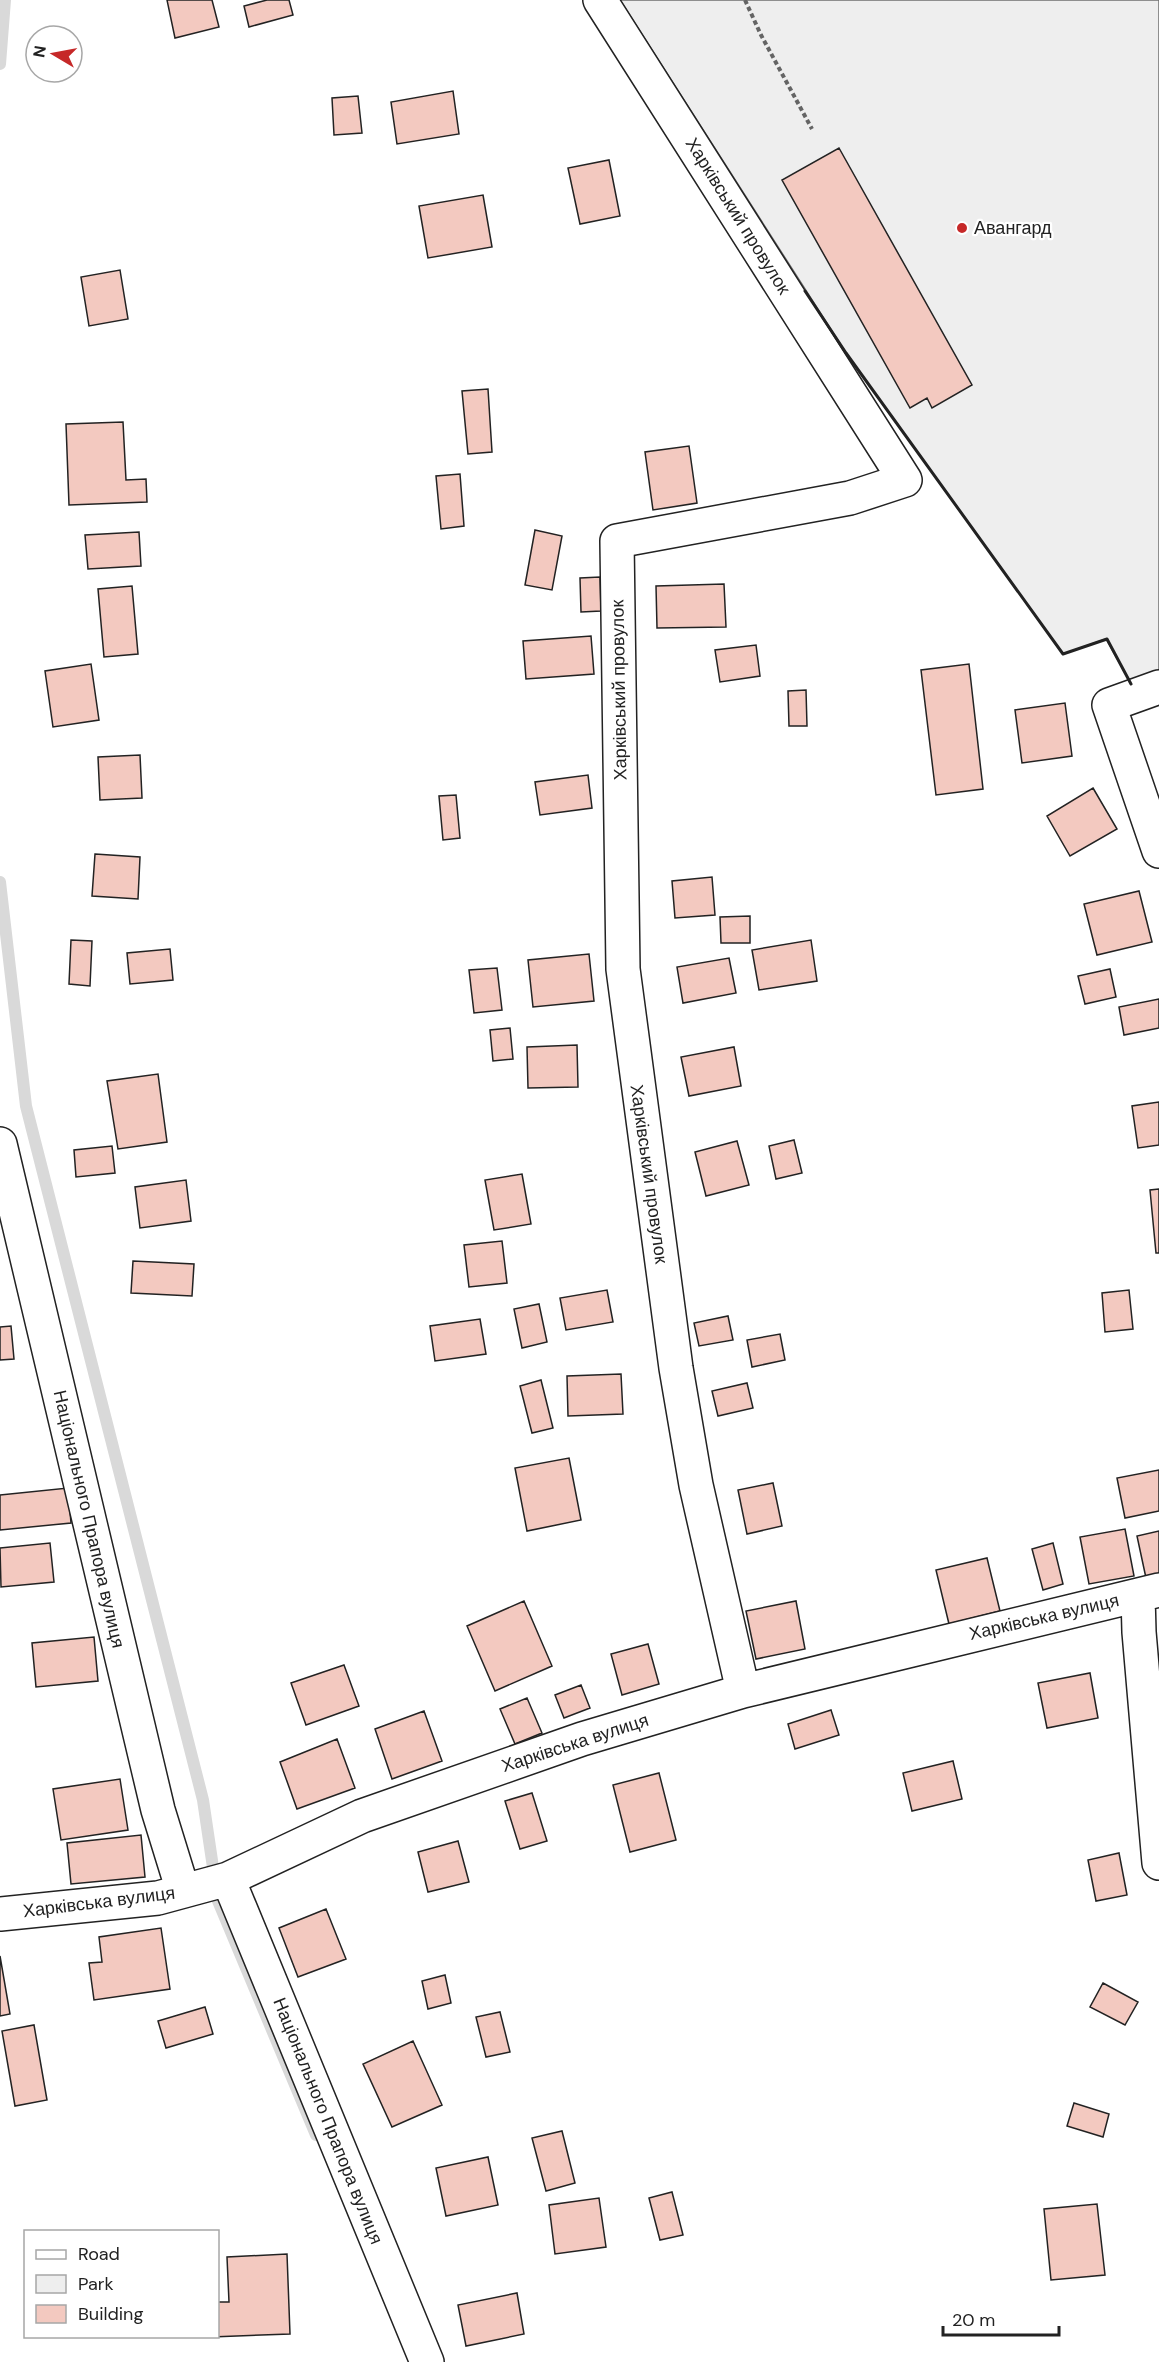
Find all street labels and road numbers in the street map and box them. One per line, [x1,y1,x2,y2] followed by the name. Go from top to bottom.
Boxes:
[680,133,796,299] street label: Харківський провулок
[605,599,633,780] street label: Харківський провулок
[625,1083,673,1265] street label: Харківський провулок
[48,1388,130,1650] street label: Національного Прапора вулиця
[967,1588,1121,1646] street label: Харківська вулиця
[498,1708,652,1778] street label: Харківська вулиця
[22,1881,176,1923] street label: Харківська вулиця
[267,1994,389,2248] street label: Національного Прапора вулиця

